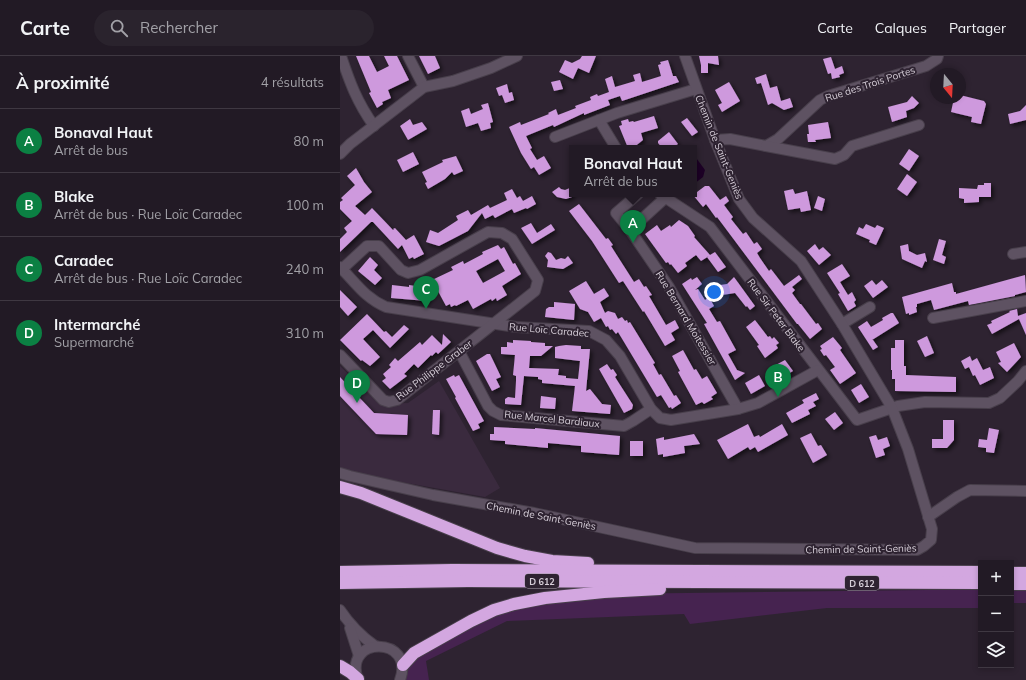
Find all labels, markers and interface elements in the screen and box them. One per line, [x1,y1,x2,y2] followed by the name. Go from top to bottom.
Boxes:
[94,10,374,46] search box
[20,16,70,40] text: Carte
[108,17,130,39] icon: search
[140,18,218,37] text: Rechercher
[817,19,853,37] text: Carte
[875,19,927,37] text: Calques
[949,19,1006,37] text: Partager
[823,63,917,105] street label: Rue des Trois Portes
[930,68,966,104] north arrow
[16,72,110,93] text: À proximité
[261,74,324,90] text: 4 résultats
[692,93,746,201] street label: Chemin de Saint-Geniès
[54,123,152,142] text: Bonaval Haut
[24,133,34,149] text: A
[294,133,324,149] text: 80 m
[54,142,128,158] text: Arrêt de bus
[569,145,697,197] popup
[584,154,682,173] text: Bonaval Haut
[584,173,658,189] text: Arrêt de bus
[54,187,94,206] text: Blake
[25,197,33,213] text: B
[286,197,324,213] text: 100 m
[54,206,242,222] text: Arrêt de bus · Rue Loïc Caradec
[620,210,646,243] pin: A
[54,251,114,270] text: Caradec
[25,261,33,277] text: C
[286,261,324,277] text: 240 m
[653,269,719,368] street label: Rue Bernard Moitessier
[54,270,242,286] text: Arrêt de bus · Rue Loïc Caradec
[413,276,439,309] pin: C
[744,276,808,354] street label: Rue Sir Peter Blake
[704,282,724,302] your location
[54,315,140,334] text: Intermarché
[508,320,590,340] street label: Rue Loïc Caradec
[24,325,34,341] text: D
[286,325,324,341] text: 310 m
[54,334,134,350] text: Supermarché
[393,337,475,403] street label: Rue Philippe Graber
[765,364,791,397] pin: B
[344,370,370,403] pin: D
[504,408,601,431] street label: Rue Marcel Bardiaux
[485,499,597,533] street label: Chemin de Saint-Geniès
[805,542,917,556] street label: Chemin de Saint-Geniès
[978,560,1014,668] map controls
[978,560,1014,596] button: +
[525,574,559,588] road number: D 612
[845,576,879,590] road number: D 612
[978,596,1014,632] button: −
[978,632,1014,668] button: layers

